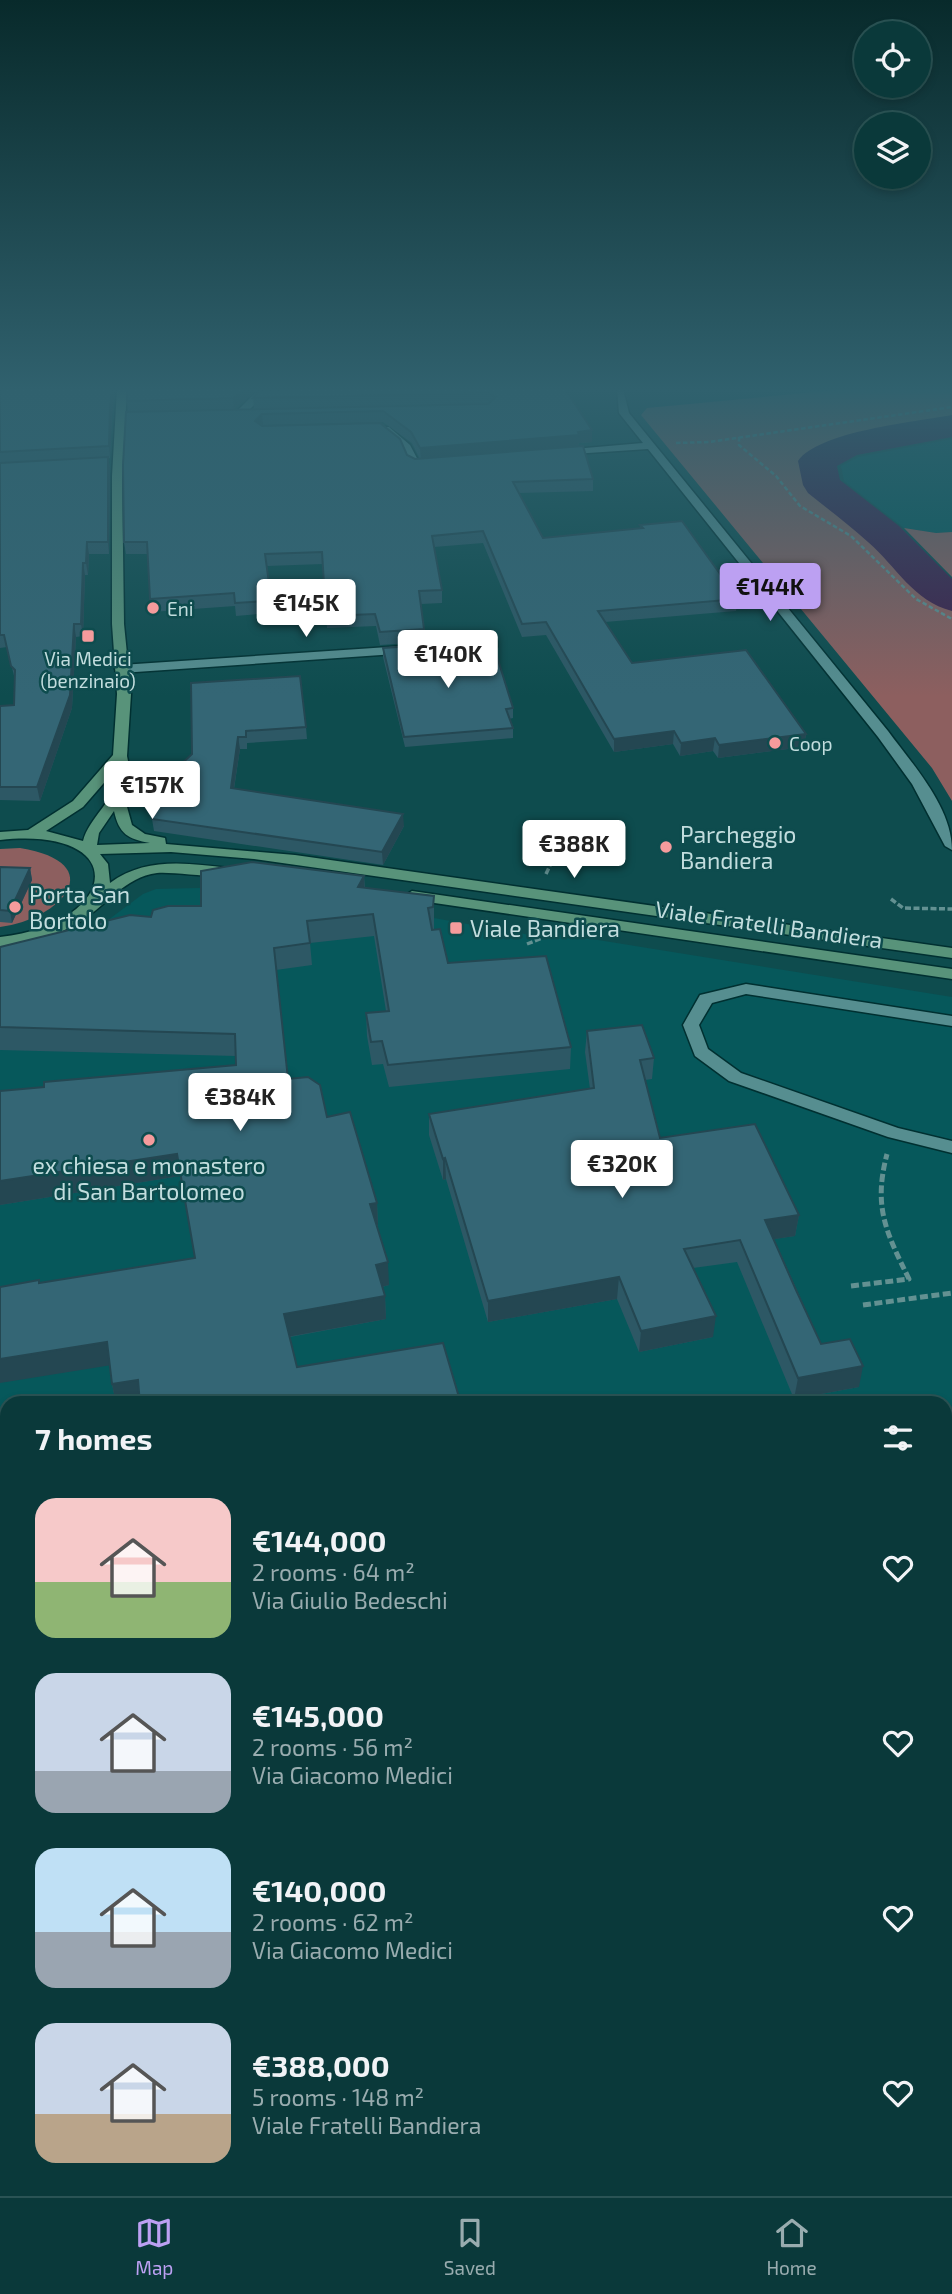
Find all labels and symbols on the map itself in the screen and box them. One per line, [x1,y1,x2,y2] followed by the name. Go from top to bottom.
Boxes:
[721,564,819,623] pin: €144K
[257,580,355,639] pin: €145K
[167,597,193,620] place label: Eni
[145,600,161,616] marker: Eni
[80,628,96,644] marker: Via Medici (benzinaio)
[399,630,497,690] pin: €140K
[40,647,136,692] place label: Via Medici (benzinaio)
[789,732,832,755] place label: Coop
[767,735,783,751] marker: Coop
[103,762,201,821] pin: €157K
[525,820,623,880] pin: €388K
[680,820,796,874] place label: Parcheggio Bandiera
[658,839,674,855] marker: Parcheggio Bandiera
[29,880,130,934] place label: Porta San Bortolo
[653,894,885,954] street label: Viale Fratelli Bandiera
[7,899,23,915] marker: Porta San Bortolo
[470,914,620,942] place label: Viale Bandiera
[448,920,464,936] marker: Viale Bandiera
[191,1074,289,1133] pin: €384K
[141,1132,157,1148] marker: ex chiesa e monastero di San Bartolomeo
[573,1140,671,1200] pin: €320K
[32,1151,266,1205] place label: ex chiesa e monastero di San Bartolomeo

